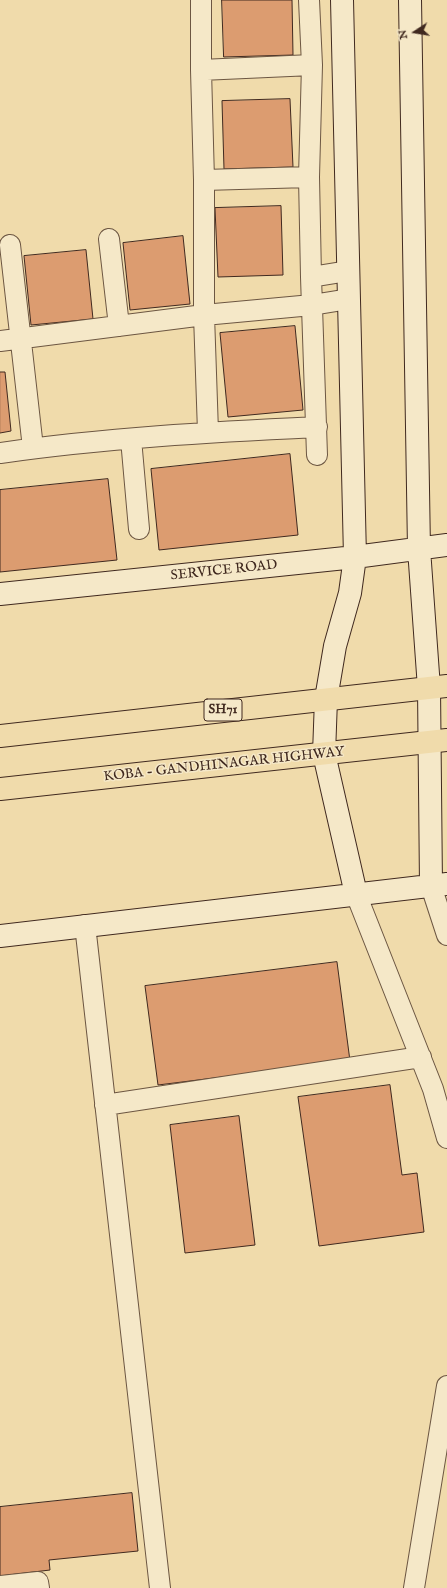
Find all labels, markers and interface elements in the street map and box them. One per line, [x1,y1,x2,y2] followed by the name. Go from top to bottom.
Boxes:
[395,12,435,52] north arrow
[395,28,411,41] text: N
[170,557,278,585] street label: SERVICE ROAD
[204,699,242,721] road number: SH71
[103,744,345,786] street label: KOBA - GANDHINAGAR HIGHWAY

